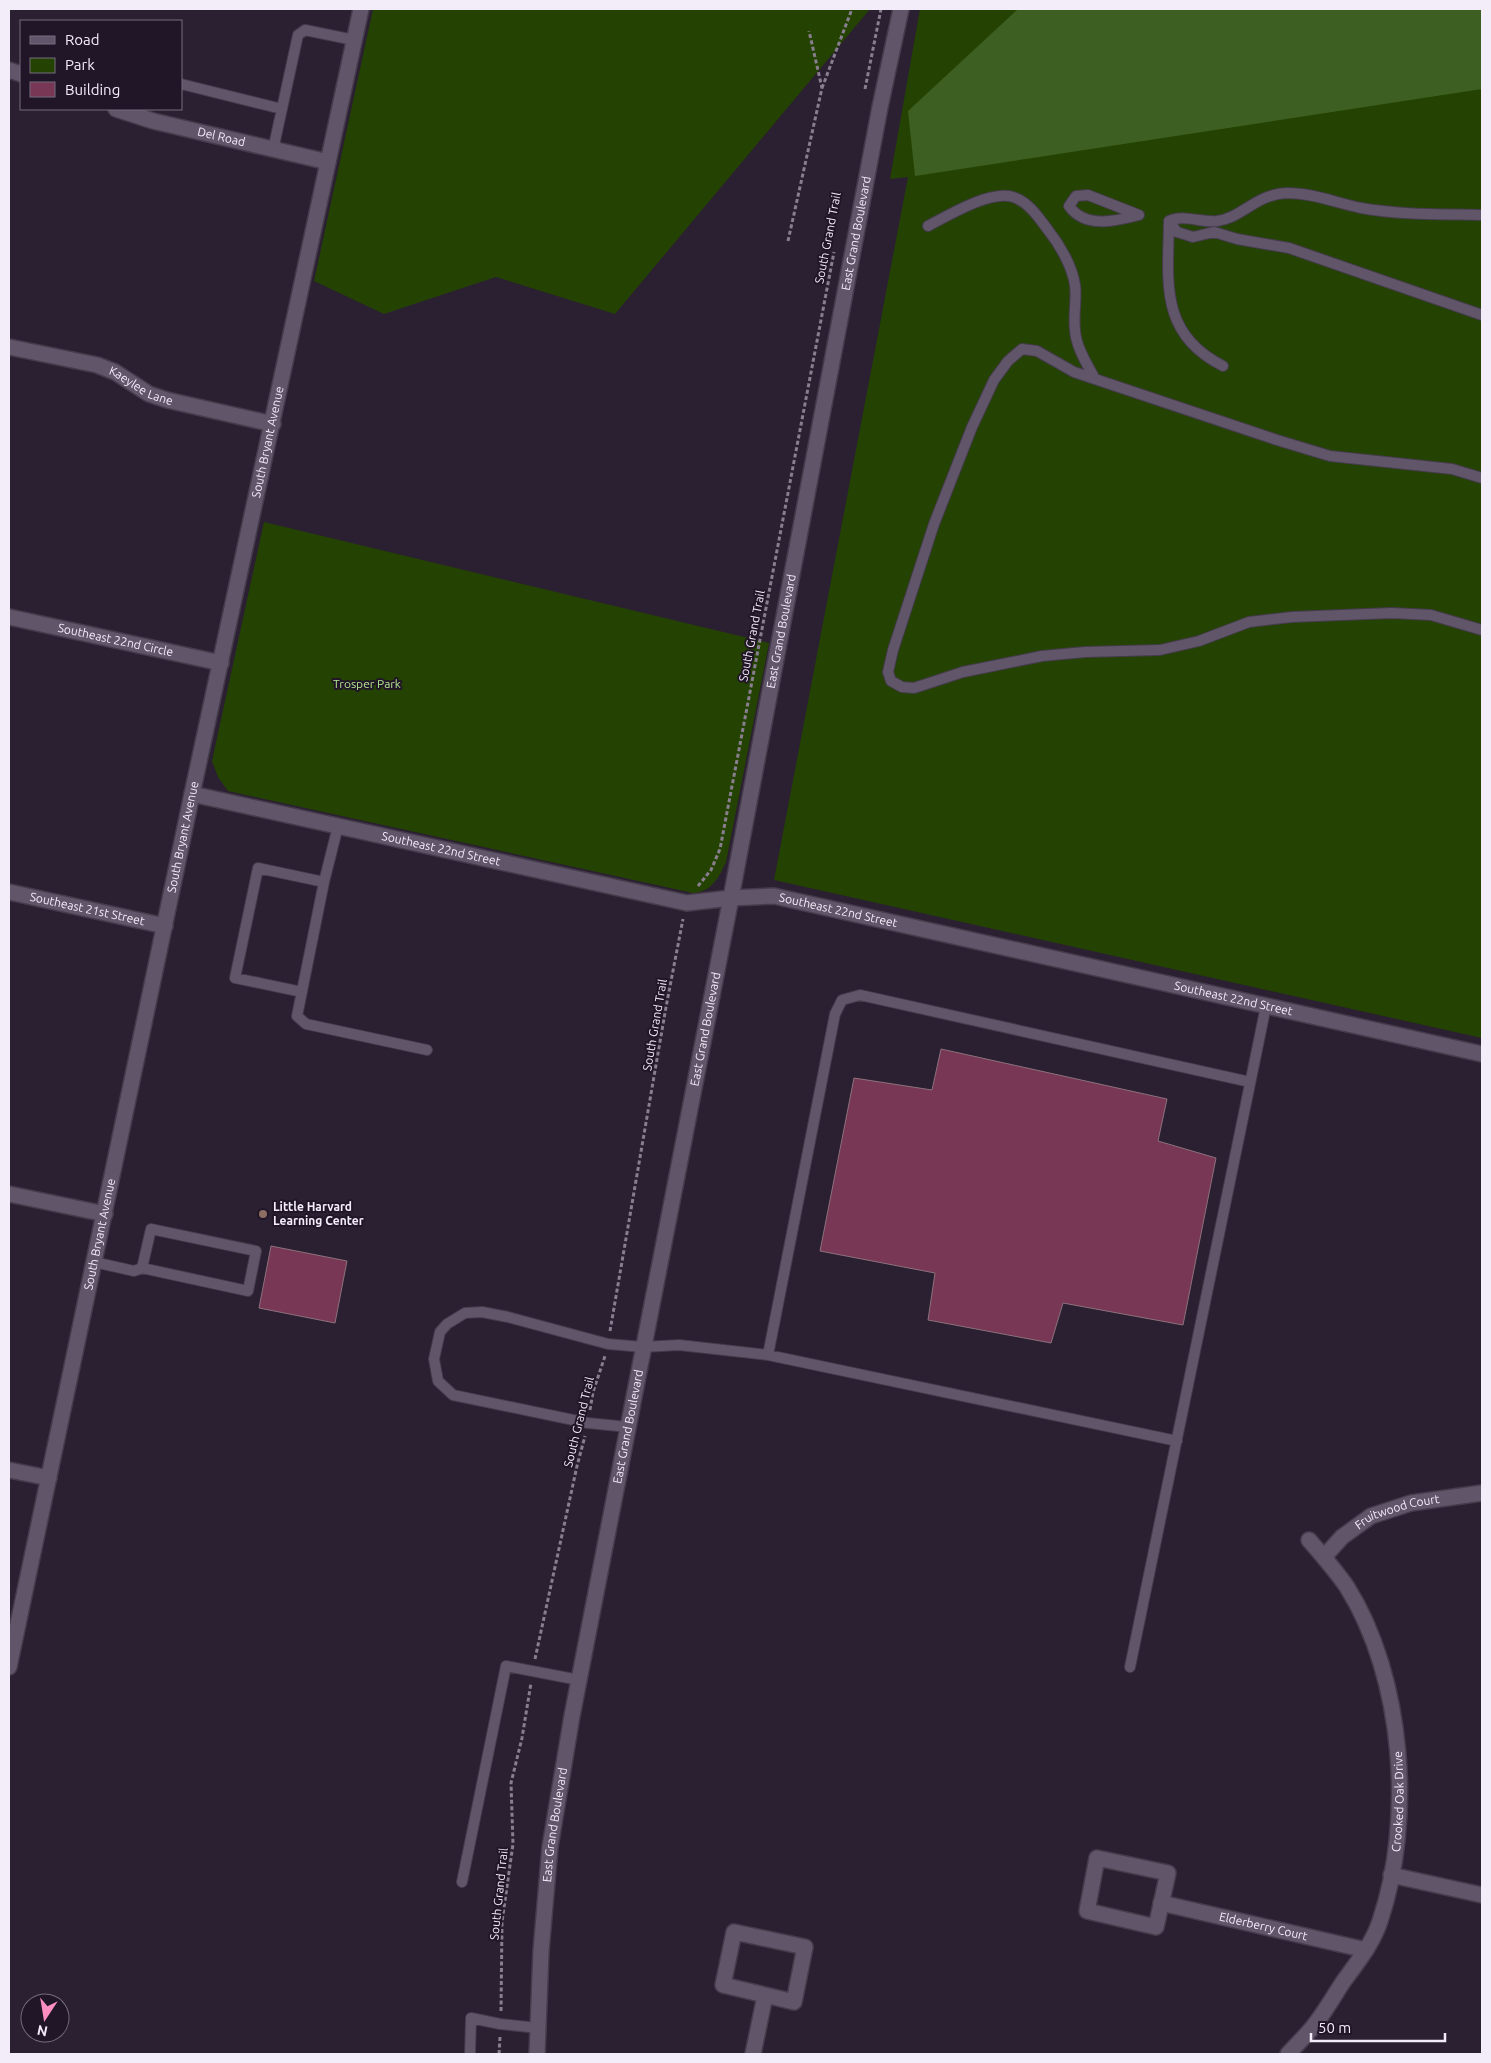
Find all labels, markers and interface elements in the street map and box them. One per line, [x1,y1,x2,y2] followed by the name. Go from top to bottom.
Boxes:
[20,20,182,110] legend
[65,31,100,48] text: Road
[65,56,95,73] text: Park
[65,81,120,98] text: Building
[196,125,247,148] street label: Del Road
[839,175,873,291] street label: East Grand Boulevard
[812,191,843,285] street label: South Grand Trail
[108,363,174,407] street label: Kaeylee Lane
[249,385,286,499] street label: South Bryant Avenue
[764,573,798,689] street label: East Grand Boulevard
[736,589,767,683] street label: South Grand Trail
[57,621,174,658] street label: Southeast 22nd Circle
[333,677,401,690] park label: Trosper Park
[164,780,201,894] street label: South Bryant Avenue
[381,829,502,868] street label: Southeast 22nd Street
[29,890,146,927] street label: Southeast 21st Street
[778,890,899,929] street label: Southeast 22nd Street
[688,971,722,1087] street label: East Grand Boulevard
[640,978,669,1072] street label: South Grand Trail
[1173,979,1294,1018] street label: Southeast 22nd Street
[81,1177,117,1291] street label: South Bryant Avenue
[273,1200,364,1227] place label: Little Harvard Learning Center
[257,1208,269,1220] marker: Little Harvard Learning Center
[610,1369,645,1485] street label: East Grand Boulevard
[561,1375,596,1468] street label: South Grand Trail
[1352,1492,1441,1532] street label: Fruitwood Court
[1389,1751,1406,1853] street label: Crooked Oak Drive
[540,1767,569,1883] street label: East Grand Boulevard
[487,1847,510,1941] street label: South Grand Trail
[1218,1910,1309,1942] street label: Elderberry Court
[20,1993,70,2043] north arrow
[1311,2010,1445,2042] scale bar
[1318,2019,1351,2036] text: 50 m
[36,2022,49,2040] text: N

